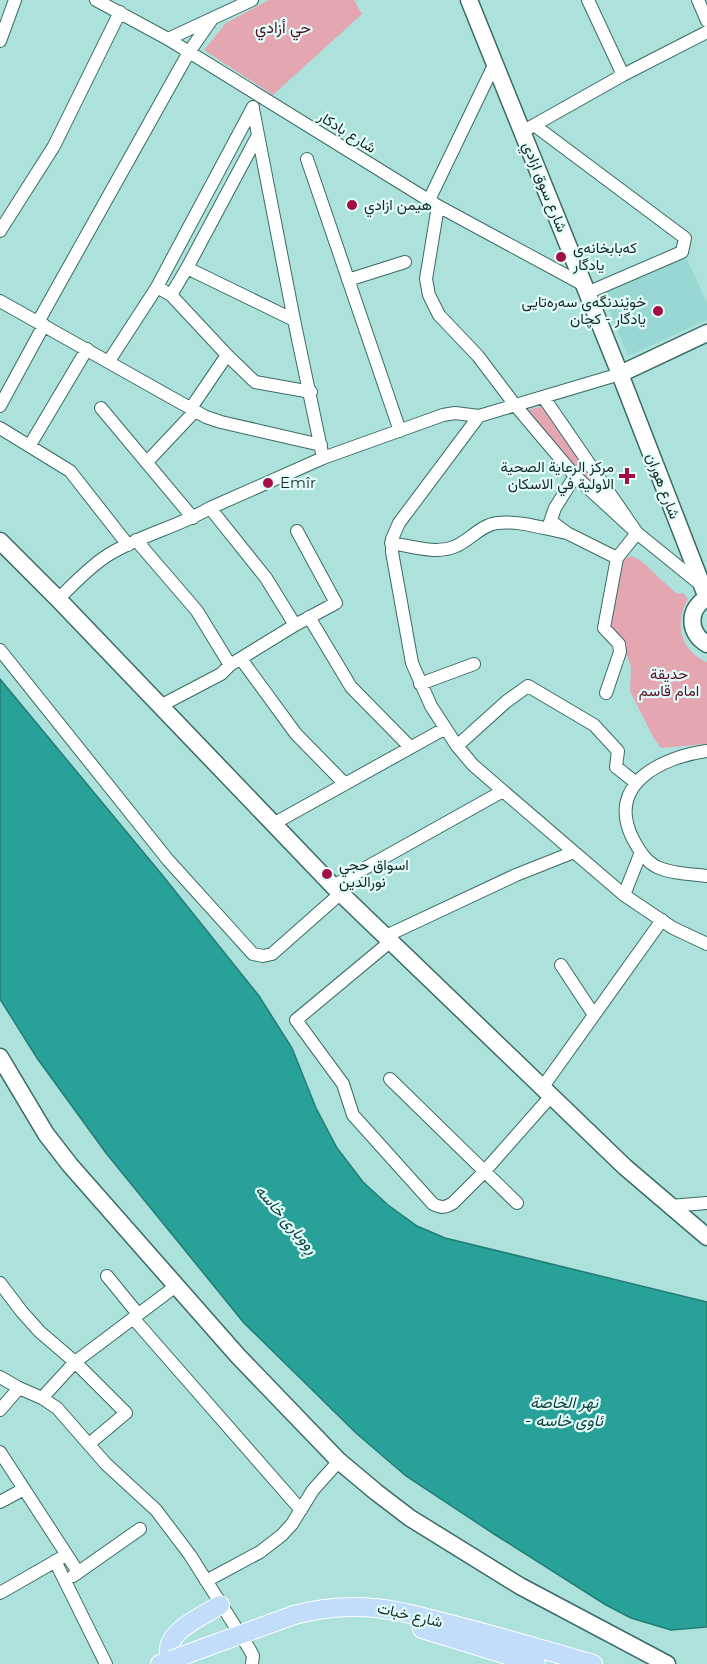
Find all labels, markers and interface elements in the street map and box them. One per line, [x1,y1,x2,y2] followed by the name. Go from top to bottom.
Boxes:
[255,18,311,41] district label: حي أزادي
[313,106,380,159] street label: شارع بادكار
[515,139,572,236] street label: شارع سوق ازادي
[364,195,432,218] place label: هيمن ازادي
[345,198,359,212] marker: هيمن ازادي
[572,238,637,274] place label: کەبابخانەی یادگار
[554,250,568,264] marker: کەبابخانەی یادگار
[521,292,646,329] place label: خوێندنگەی سەرەتایی یادگار - کچان
[651,304,665,318] marker: خوێندنگەی سەرەتایی یادگار - کچان
[640,450,685,522] street label: شارع هوران
[501,457,614,497] place label: مركز الرعاية الصحية الاولية في الاسكان
[618,467,636,485] marker: مركز الرعاية الصحية الاولية في الاسكان
[280,473,316,492] place label: Emîr
[261,476,275,490] marker: Emîr
[639,664,699,701] park label: حديقة امام قاسم
[339,855,409,892] place label: اسواق حجي نورالدين
[320,867,334,881] marker: اسواق حجي نورالدين
[249,1181,322,1261] water label: ڕووباری خاسە
[525,1393,605,1431] water label: نهر الخاصة - ئاوی خاسە
[375,1598,445,1633] street label: شارع خبات

